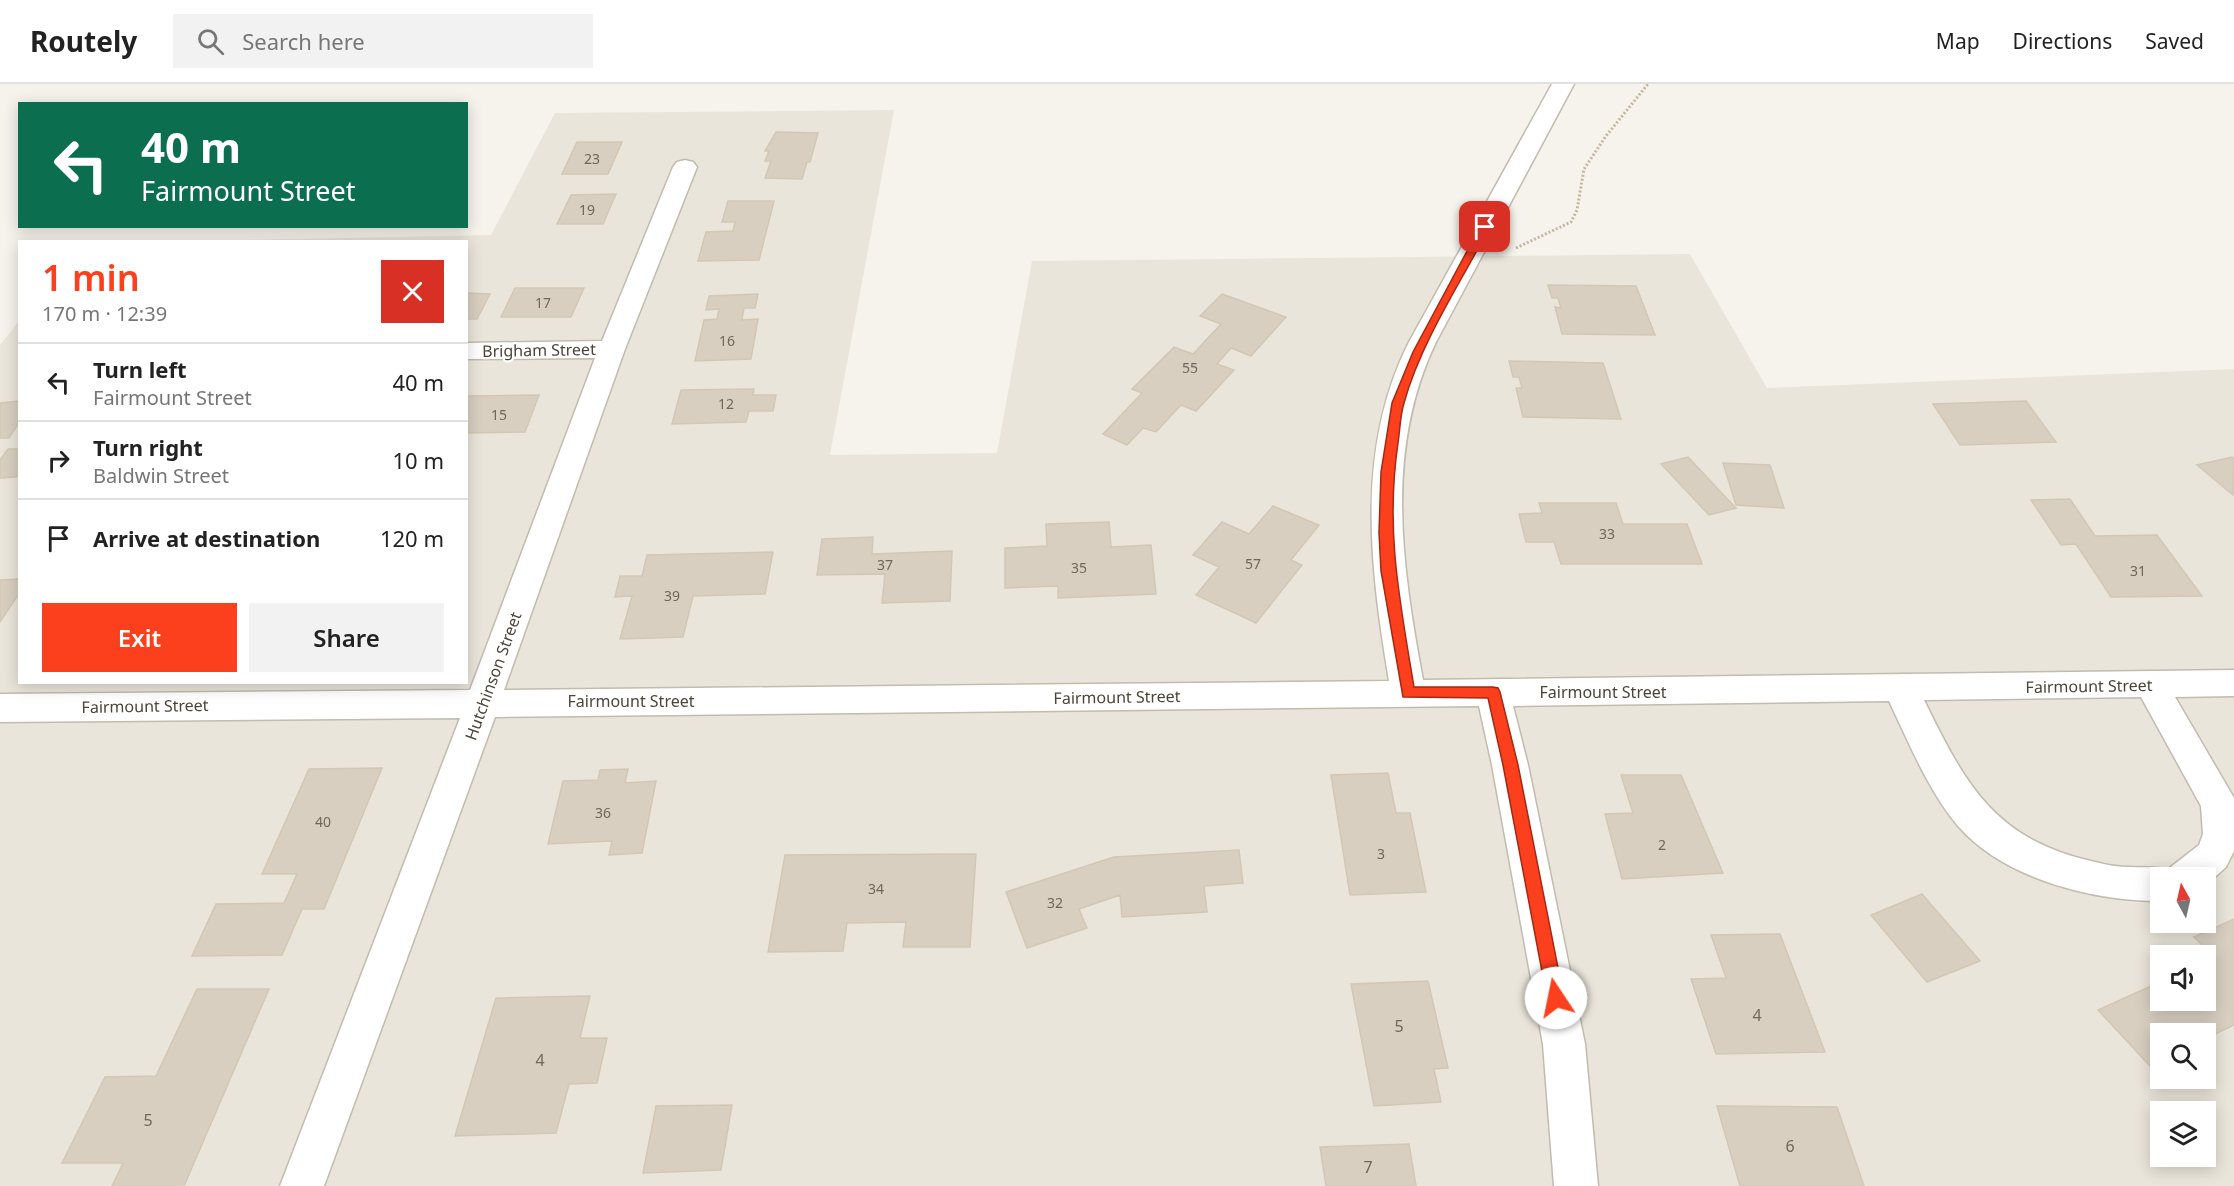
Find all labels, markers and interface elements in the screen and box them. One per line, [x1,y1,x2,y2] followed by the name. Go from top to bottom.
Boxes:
[173,14,593,68] search box
[30,22,137,60] text: Routely
[194,25,227,58] icon: search
[242,26,365,56] text: Search here
[1936,27,1980,55] text: Map
[2013,27,2112,55] text: Directions
[2145,27,2204,55] text: Saved
[141,118,241,175] text: 40 m
[42,126,120,204] icon: left
[584,149,600,168] house number: 23
[141,172,355,209] text: Fairmount Street
[579,200,595,219] house number: 19
[1459,201,1510,252] pin
[1468,210,1501,243] icon: arrive
[42,253,140,302] text: 1 min
[381,260,444,323] button: close
[535,293,551,312] house number: 17
[42,300,167,327] text: 170 m · 12:39
[719,331,735,350] house number: 16
[482,338,596,362] street label: Brigham Street
[93,354,187,384] text: Turn left
[1182,358,1198,377] house number: 55
[42,366,75,399] icon: left
[393,367,444,397] text: 40 m
[93,384,252,411] text: Fairmount Street
[718,394,734,413] house number: 12
[491,405,507,424] house number: 15
[93,432,203,462] text: Turn right
[42,444,75,477] icon: right
[393,445,444,475] text: 10 m
[93,462,229,489] text: Baldwin Street
[42,522,75,555] icon: arrive
[93,523,320,553] text: Arrive at destination
[380,523,444,553] text: 120 m
[1599,524,1615,543] house number: 33
[1245,554,1261,573] house number: 57
[877,555,893,574] house number: 37
[1071,558,1087,577] house number: 35
[2130,561,2146,580] house number: 31
[664,586,680,605] house number: 39
[42,603,237,672] button: Exit
[249,603,444,672] button: Share
[460,609,527,743] street label: Hutchinson Street
[2025,674,2153,698] street label: Fairmount Street
[1539,681,1667,703] street label: Fairmount Street
[1053,685,1181,709] street label: Fairmount Street
[567,690,695,712] street label: Fairmount Street
[81,694,209,718] street label: Fairmount Street
[595,803,611,822] house number: 36
[315,812,331,831] house number: 40
[1658,835,1666,854] house number: 2
[1377,844,1385,863] house number: 3
[2150,867,2216,933] north arrow
[2150,867,2216,1167] map controls
[868,879,884,898] house number: 34
[1047,893,1063,912] house number: 32
[2150,945,2216,1011] button: sound
[1524,966,1588,1030] position arrow
[1752,1004,1762,1026] house number: 4
[1394,1015,1404,1037] house number: 5
[2150,1023,2216,1089] button: search
[535,1049,545,1071] house number: 4
[2150,1101,2216,1167] button: layers
[143,1109,153,1131] house number: 5
[1785,1135,1795,1157] house number: 6
[1363,1156,1373,1178] house number: 7

